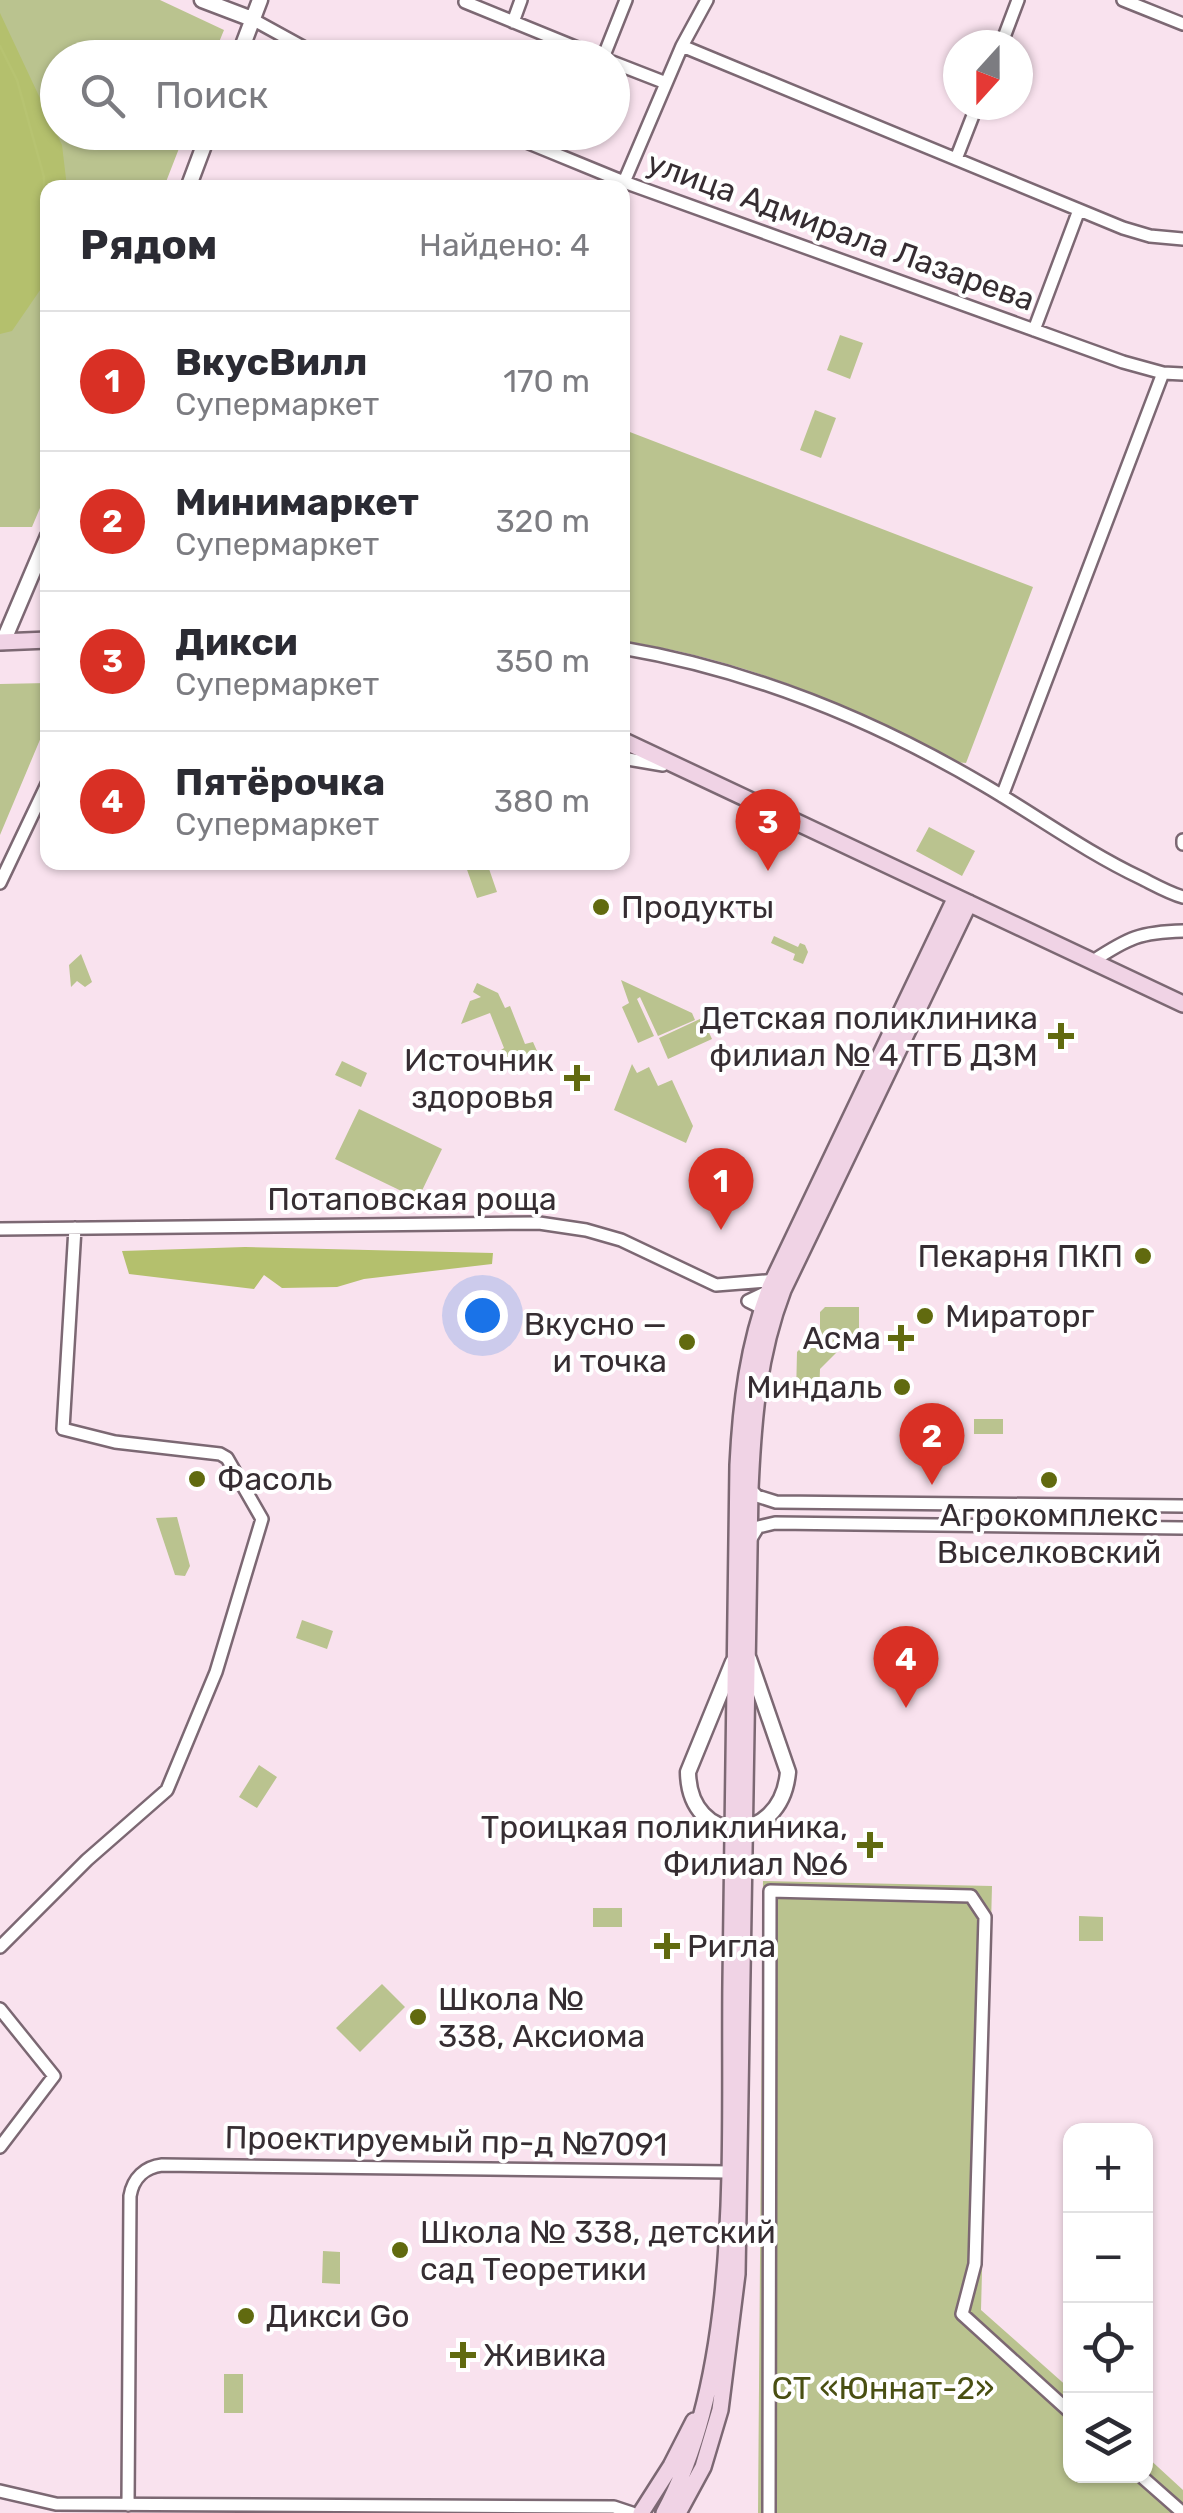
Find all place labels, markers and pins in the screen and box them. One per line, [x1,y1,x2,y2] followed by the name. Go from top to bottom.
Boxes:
[736,788,800,871] pin: 3
[621,888,774,926] place label: Продукты
[590,896,612,918] marker: Продукты
[699,999,1038,1074] place label: Детская поликлиника филиал № 4 ТГБ ДЗМ
[1048,1023,1074,1049] marker: Детская поликлиника филиал № 4 ТГБ ДЗМ
[404,1041,554,1116] place label: Источник здоровья
[564,1065,590,1091] marker: Источник здоровья
[688,1148,754,1230] pin: 1
[917,1237,1123,1275] place label: Пекарня ПКП
[1132,1245,1154,1267] marker: Пекарня ПКП
[945,1297,1094,1335] place label: Мираторг
[524,1305,667,1380] place label: Вкусно — и точка
[914,1305,936,1327] marker: Мираторг
[802,1319,881,1357] place label: Асма
[890,1327,912,1349] marker: Асма
[676,1331,698,1353] marker: Вкусно — и точка
[746,1368,882,1406] place label: Миндаль
[891,1376,913,1398] marker: Миндаль
[900,1402,964,1485] pin: 2
[217,1460,332,1498] place label: Фасоль
[186,1468,208,1490] marker: Фасоль
[1038,1469,1060,1491] marker: Агрокомплекс Выселковский
[937,1496,1161,1571] place label: Агрокомплекс Выселковский
[874,1626,938,1708] pin: 4
[481,1808,848,1883] place label: Троицкая поликлиника, Филиал №6
[857,1832,883,1858] marker: Троицкая поликлиника, Филиал №6
[687,1927,776,1965] place label: Ригла
[656,1935,678,1957] marker: Ригла
[438,1980,645,2055] place label: Школа № 338, Аксиома
[407,2006,429,2028] marker: Школа № 338, Аксиома
[420,2213,776,2288] place label: Школа № 338, детский сад Теоретики
[389,2239,411,2261] marker: Школа № 338, детский сад Теоретики
[266,2297,410,2335] place label: Дикси Go
[235,2305,257,2327] marker: Дикси Go
[483,2336,606,2374] place label: Живика
[452,2344,474,2366] marker: Живика

